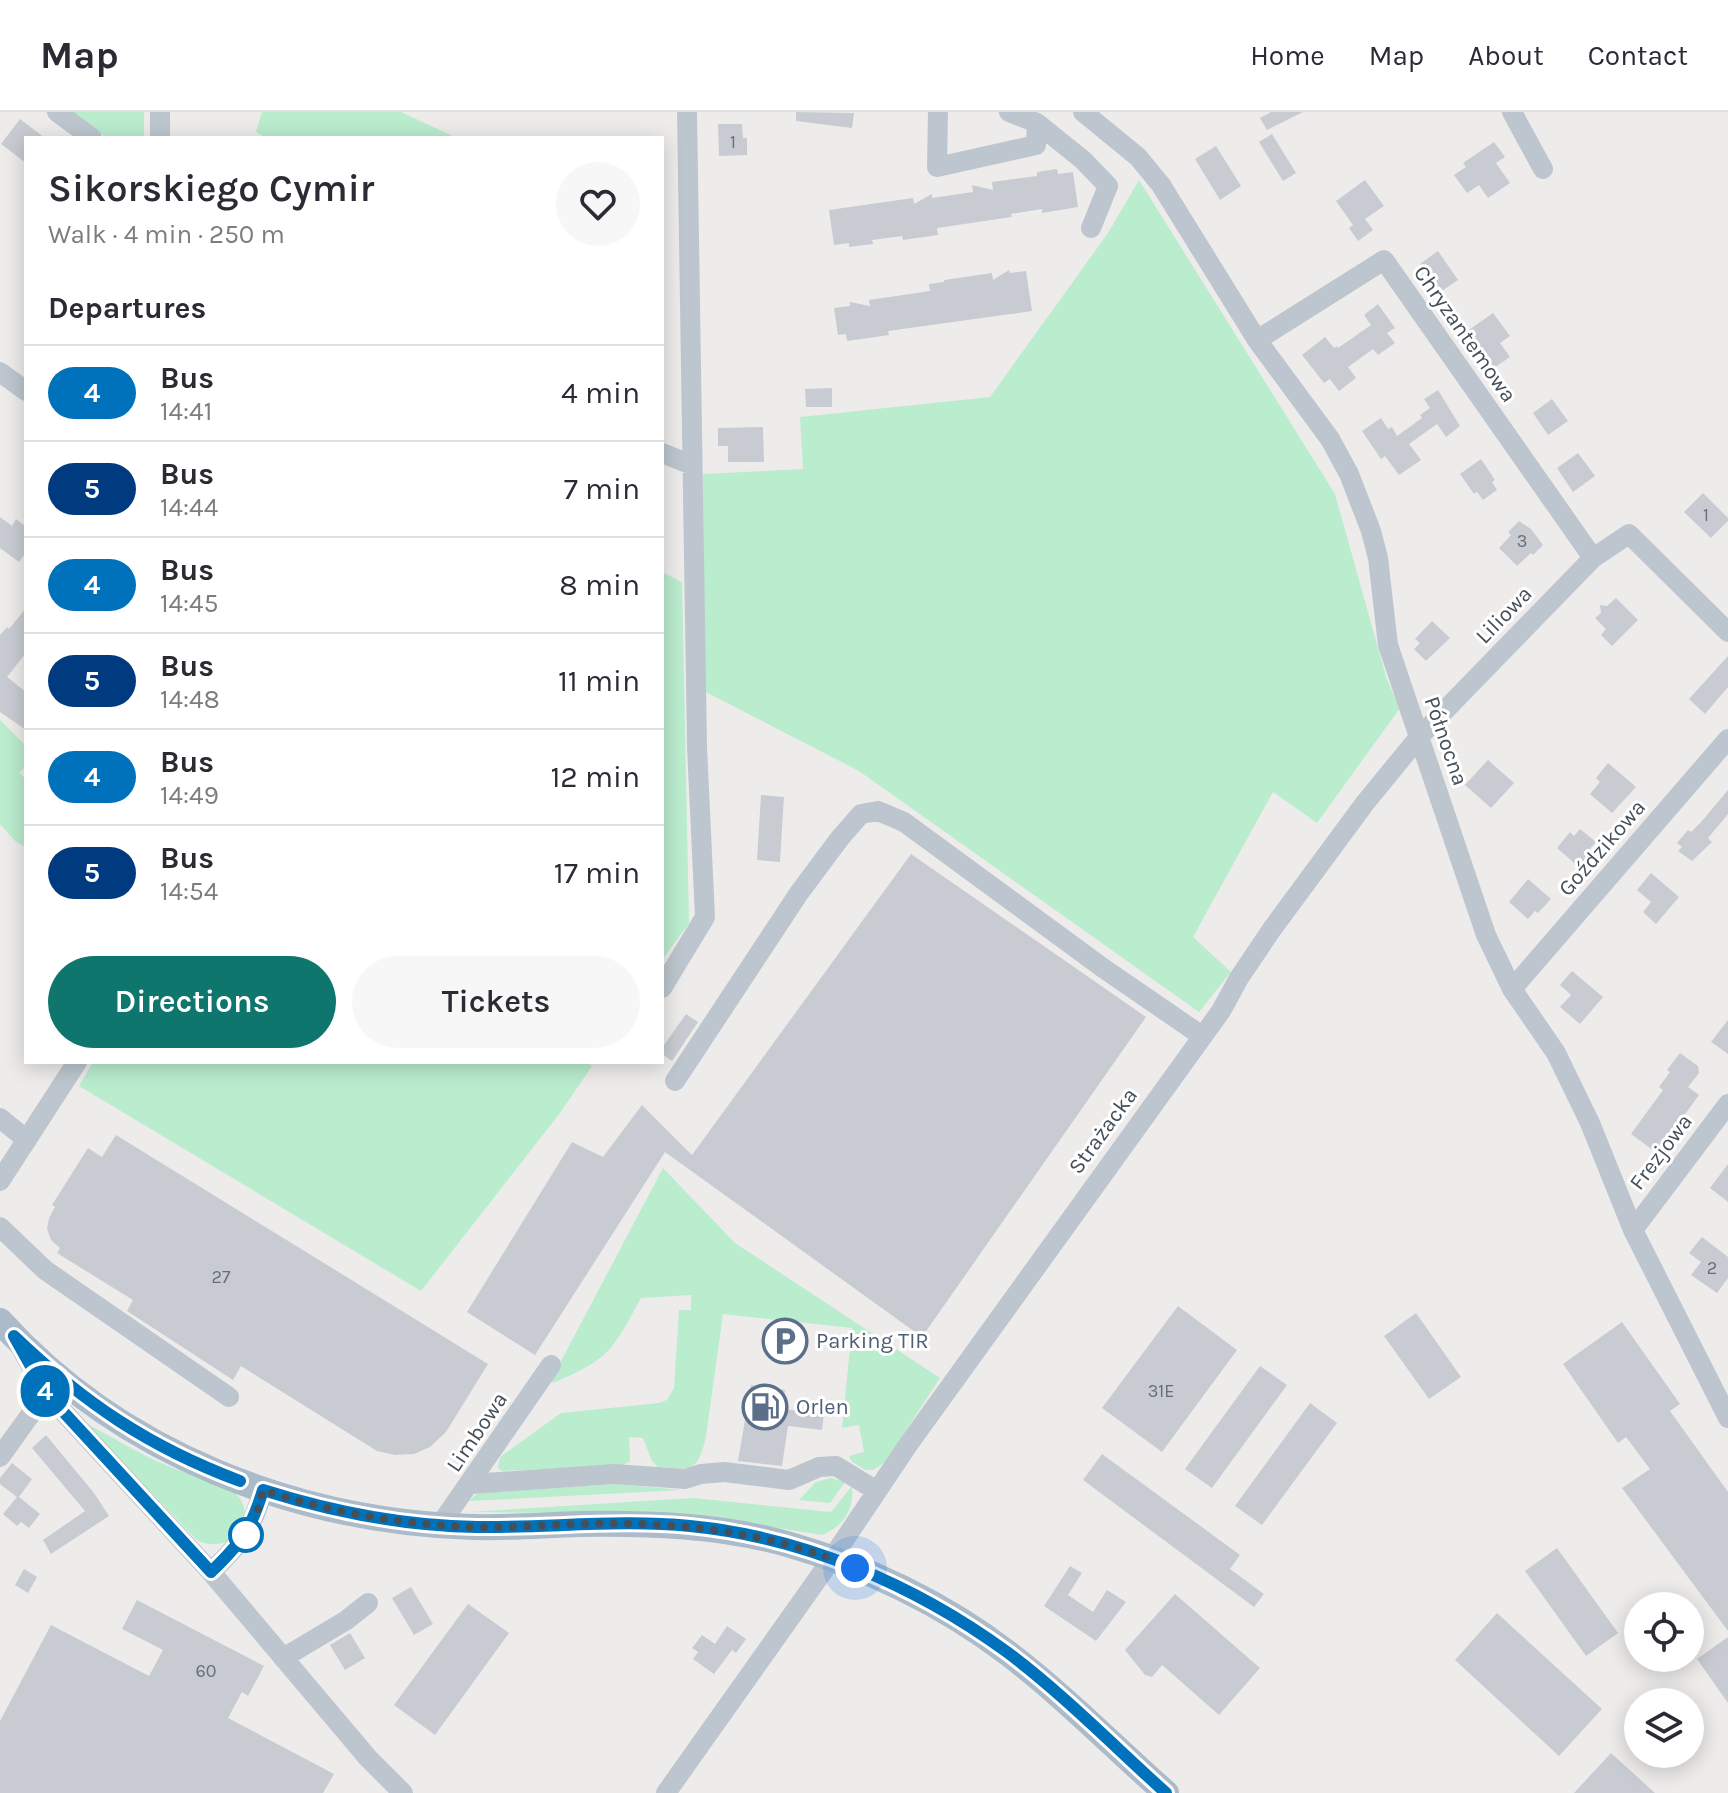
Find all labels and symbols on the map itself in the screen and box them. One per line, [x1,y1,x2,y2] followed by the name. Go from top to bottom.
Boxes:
[730,131,736,153] house number: 1
[1408,261,1522,407] street label: Chryzantemowa
[1703,504,1709,526] house number: 1
[1517,530,1527,552] house number: 3
[1470,581,1538,649] street label: Liliowa
[1419,693,1473,789] street label: Północna
[1553,795,1651,901] street label: Goździkowa
[1063,1083,1143,1179] street label: Strażacka
[1624,1109,1698,1195] street label: Frezjowa
[1707,1257,1717,1279] house number: 2
[212,1266,231,1288] house number: 27
[761,1317,809,1365] parking icon: Parking TIR
[816,1328,929,1354] place label: Parking TIR
[19,1365,71,1417] line badge: 4
[1148,1380,1174,1402] house number: 31E
[741,1383,789,1431] fuel station icon: Orlen
[441,1387,513,1477] street label: Limbowa
[796,1394,849,1420] place label: Orlen
[229,1518,263,1552] unlabelled marker
[835,1548,875,1588] your location
[196,1660,217,1682] house number: 60

